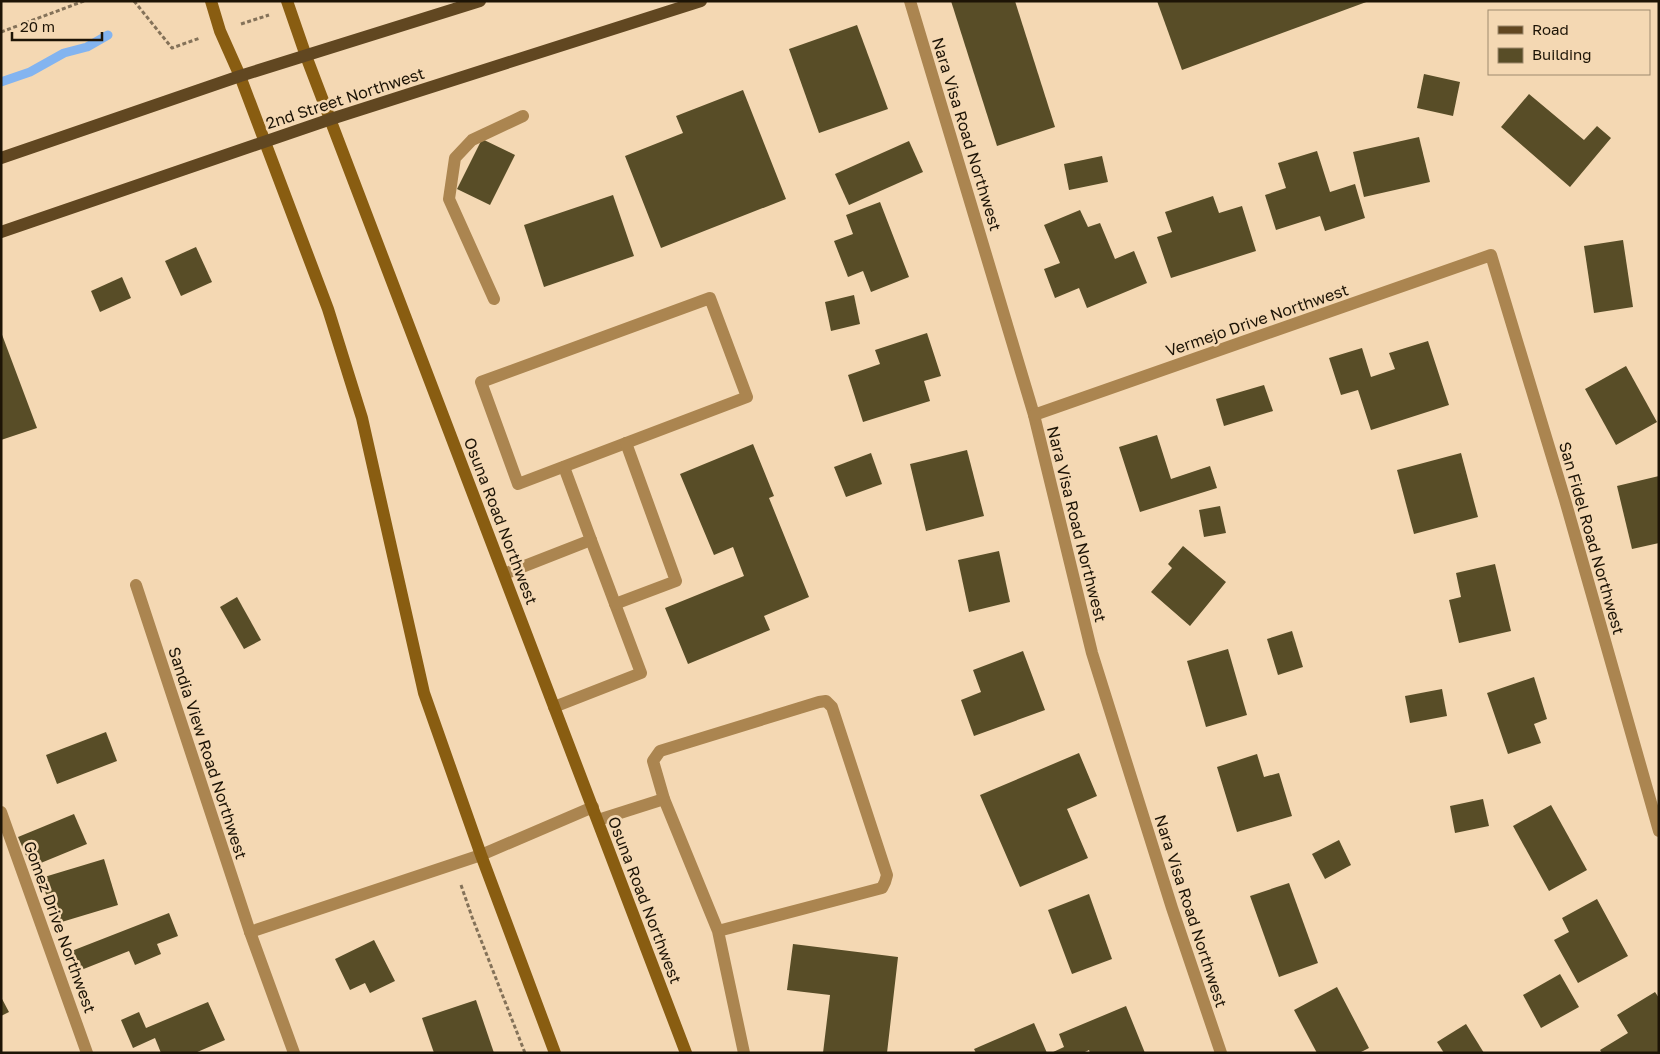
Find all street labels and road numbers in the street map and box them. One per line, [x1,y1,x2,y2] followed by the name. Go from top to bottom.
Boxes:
[928,35,1006,233] street label: Nara Visa Road Northwest
[263,63,427,133] street label: 2nd Street Northwest
[1163,279,1351,361] street label: Vermejo Drive Northwest
[1043,424,1111,624] street label: Nara Visa Road Northwest
[460,435,542,607] street label: Osuna Road Northwest
[1555,439,1629,637] street label: San Fidel Road Northwest
[164,644,252,862] street label: Sandia View Road Northwest
[1150,812,1232,1010] street label: Nara Visa Road Northwest
[604,814,686,986] street label: Osuna Road Northwest
[20,838,100,1016] street label: Gomez Drive Northwest

